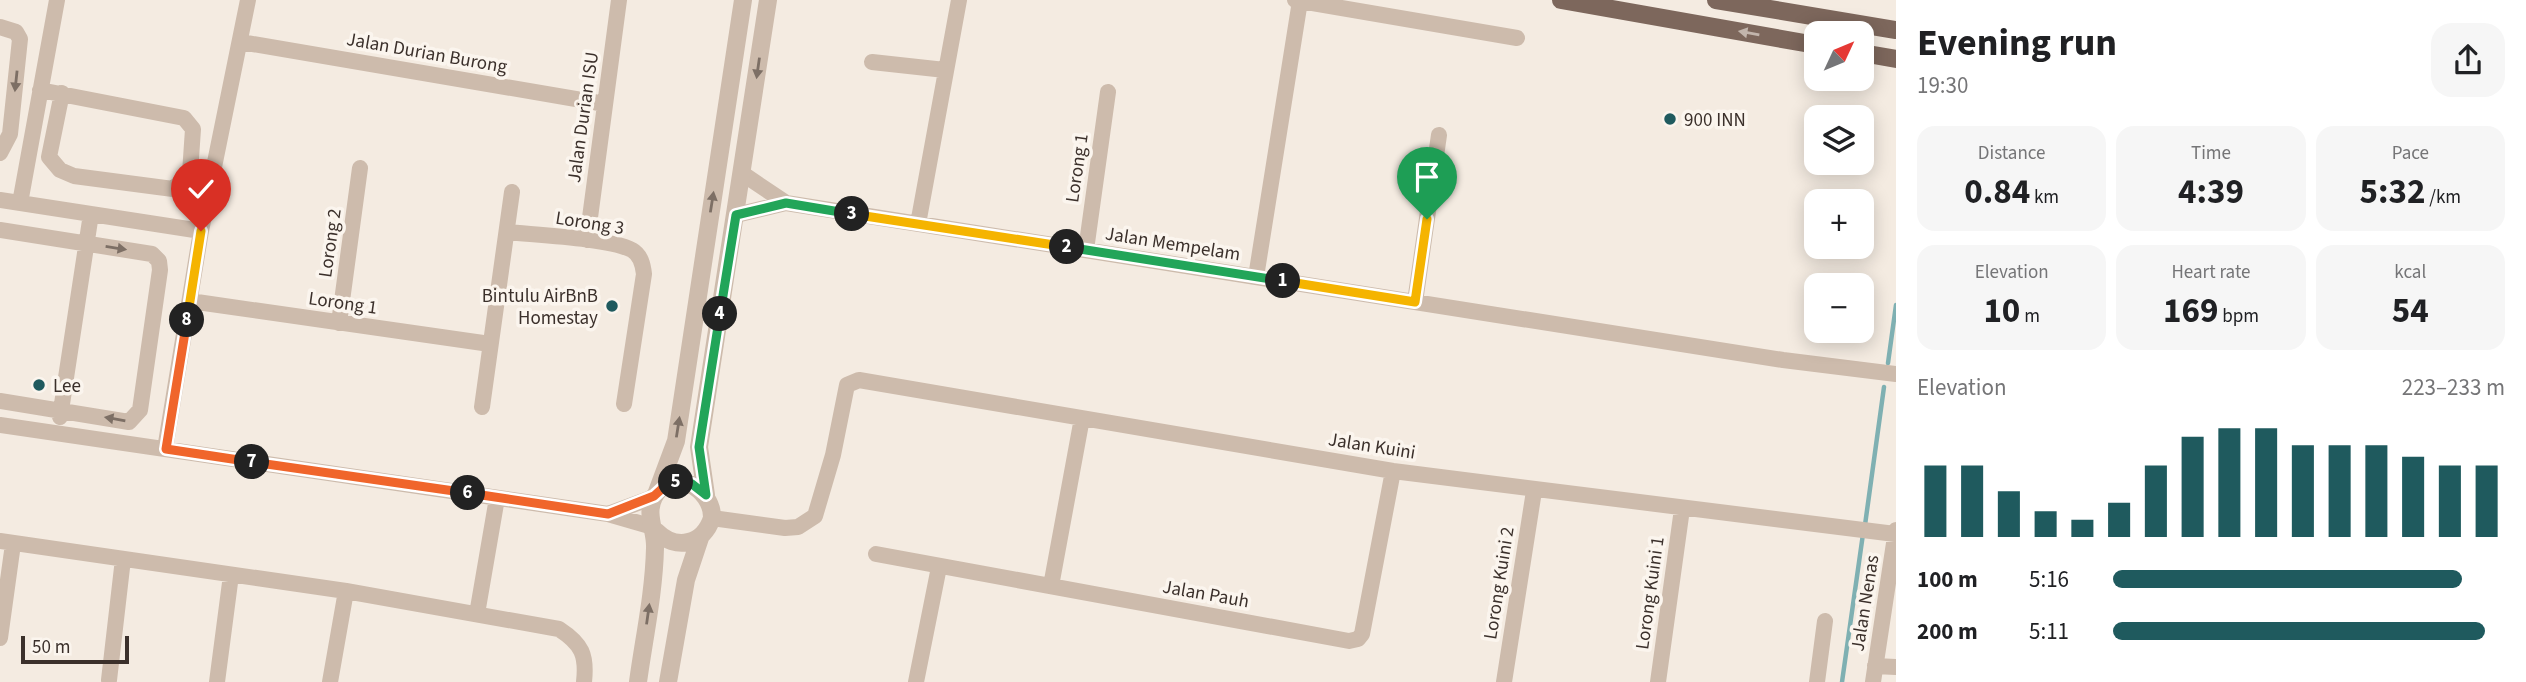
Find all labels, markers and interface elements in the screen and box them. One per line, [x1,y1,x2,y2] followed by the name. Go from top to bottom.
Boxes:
[1917,16,2117,70] text: Evening run
[1804,21,1874,91] north arrow
[1804,21,1874,343] map controls
[2431,23,2505,97] button: share
[344,26,510,81] street label: Jalan Durian Burong
[1738,27,1760,38] one-way arrow
[561,50,606,184] street label: Jalan Durian ISU
[753,57,764,79] one-way arrow
[1917,69,1968,102] text: 19:30
[10,71,21,93] one-way arrow
[1804,105,1874,175] button: layers
[1684,107,1746,134] place label: 900 INN
[1662,111,1678,127] marker: 900 INN
[1059,132,1096,204] street label: Lorong 1
[1978,140,2045,167] text: Distance
[2191,140,2231,167] text: Time
[2392,140,2429,167] text: Pace
[1397,147,1457,219] pin
[1408,158,1446,196] icon: arrive
[171,159,231,231] pin
[1964,167,2030,217] text: 0.84
[2178,167,2244,217] text: 4:39
[2360,167,2425,217] text: 5:32
[182,170,220,208] icon: check
[2030,184,2059,211] text: km
[2425,184,2461,211] text: /km
[1804,189,1874,259] button: +
[707,191,718,213] one-way arrow
[834,196,870,232] pin: 3
[846,200,857,227] text: 3
[553,205,626,242] street label: Lorong 3
[312,207,349,279] street label: Lorong 2
[1103,220,1242,268] street label: Jalan Mempelam
[1050,230,1084,264] pin: 2
[1061,233,1072,260] text: 2
[105,243,127,254] one-way arrow
[1975,259,2049,286] text: Elevation
[2171,259,2250,286] text: Heart rate
[2394,259,2426,286] text: kcal
[1266,264,1300,298] pin: 1
[1277,267,1288,294] text: 1
[1804,273,1874,343] button: −
[482,283,598,332] place label: Bintulu AirBnB Homestay
[307,285,379,322] street label: Lorong 1
[1983,286,2020,336] text: 10
[2163,286,2218,336] text: 169
[2392,286,2429,336] text: 54
[702,296,738,332] pin: 4
[604,298,620,314] marker: Bintulu AirBnB Homestay
[714,300,725,327] text: 4
[170,302,204,338] pin: 8
[2020,303,2040,330] text: m
[2218,303,2259,330] text: bpm
[181,306,192,333] text: 8
[1917,371,2007,404] text: Elevation
[2402,371,2505,404] text: 223–233 m
[53,373,81,400] place label: Lee
[31,377,47,393] marker: Lee
[104,414,126,425] one-way arrow
[673,416,684,438] one-way arrow
[1326,426,1417,467] street label: Jalan Kuini
[234,444,270,480] pin: 7
[246,448,257,475] text: 7
[658,464,694,500] pin: 5
[670,468,681,495] text: 5
[450,476,486,510] pin: 6
[462,479,473,506] text: 6
[1477,525,1522,642] street label: Lorong Kuini 2
[1629,535,1672,651] street label: Lorong Kuini 1
[1845,553,1886,653] street label: Jalan Nenas
[1917,563,1978,596] text: 100 m
[2029,563,2069,596] text: 5:16
[1160,574,1251,615] street label: Jalan Pauh
[643,603,654,625] one-way arrow
[1917,615,1978,648] text: 200 m
[2029,615,2069,648] text: 5:11
[21,633,130,665] scale bar
[32,634,70,661] text: 50 m

